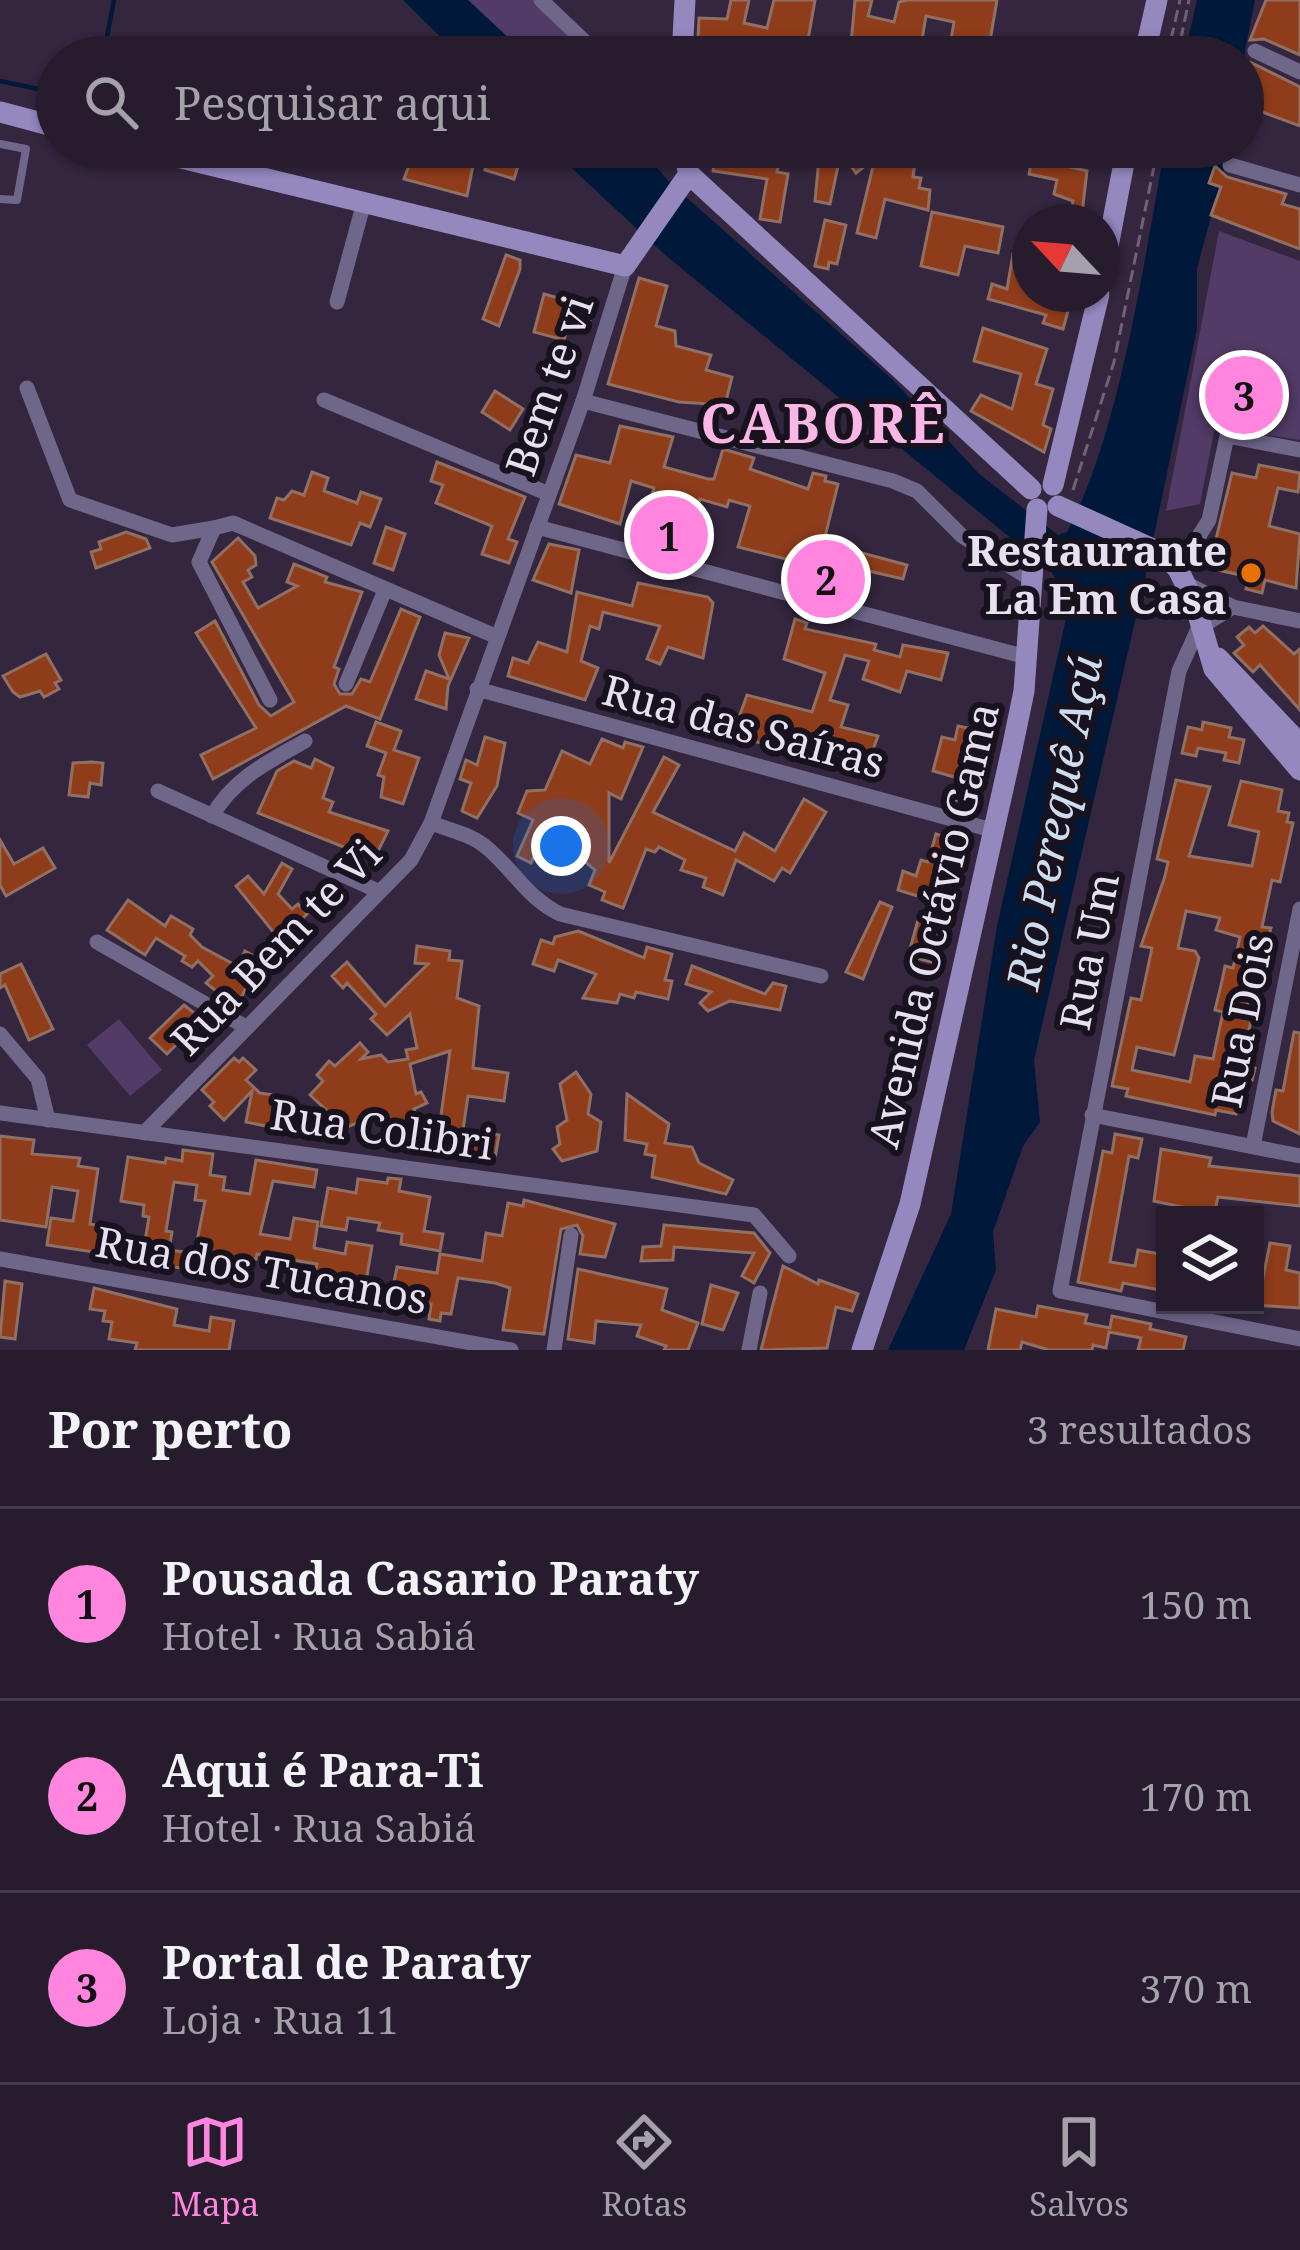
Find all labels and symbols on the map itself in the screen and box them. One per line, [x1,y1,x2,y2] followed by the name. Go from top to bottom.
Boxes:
[1012,204,1120,312] north arrow
[491,288,605,482] street label: Bem te vi
[1205,350,1283,440] pin: 3
[700,385,948,459] district label: CABORÊ
[630,490,708,580] pin: 1
[967,521,1227,626] place label: Restaurante La Em Casa
[787,534,865,624] pin: 2
[1238,560,1264,586] marker: Restaurante La Em Casa
[991,650,1115,995] water label: Rio Perequê Açú
[597,660,891,790] street label: Rua das Saíras
[853,697,1011,1153] street label: Avenida Octávio Gama
[531,816,591,876] your location
[157,826,393,1066] street label: Rua Bem te Vi
[1045,868,1131,1034] street label: Rua Um
[1196,928,1286,1112] street label: Rua Dois
[267,1084,497,1172] street label: Rua Colibri
[92,1212,432,1326] street label: Rua dos Tucanos

